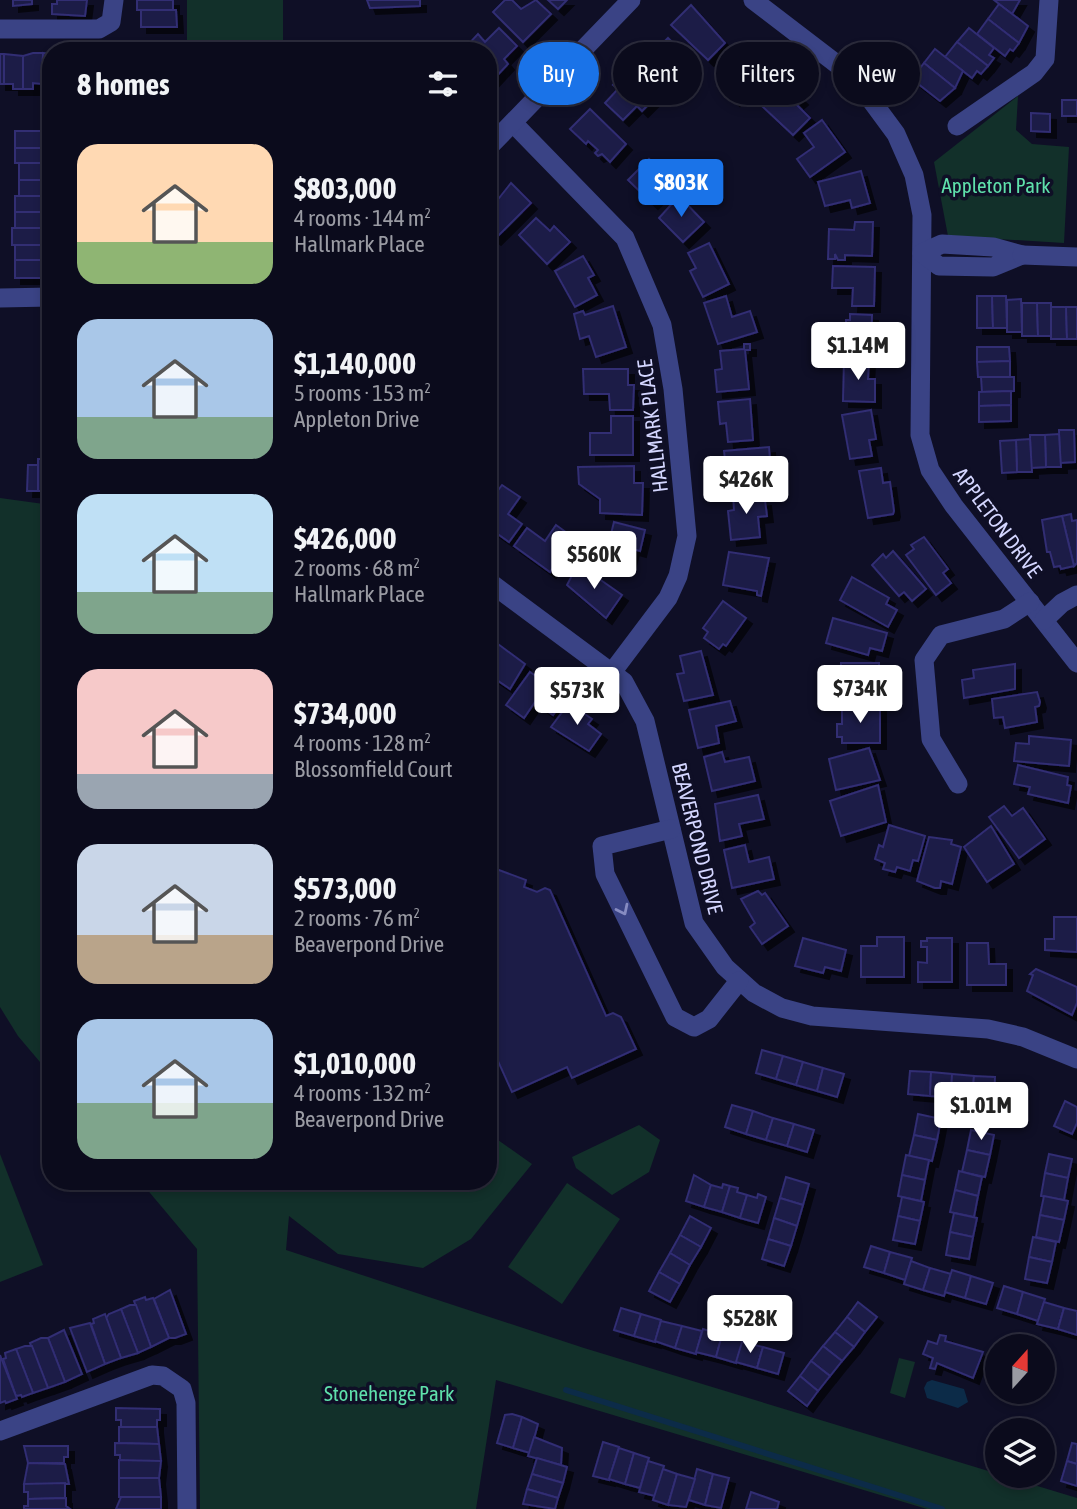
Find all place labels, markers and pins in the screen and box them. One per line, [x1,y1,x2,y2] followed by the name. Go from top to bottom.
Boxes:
[632,160,730,219] pin: $803K
[801,322,915,382] pin: $1.14M
[697,456,795,516] pin: $426K
[545,532,643,591] pin: $560K
[811,666,909,725] pin: $734K
[528,668,626,727] pin: $573K
[924,1082,1038,1142] pin: $1.01M
[701,1296,799,1355] pin: $528K

